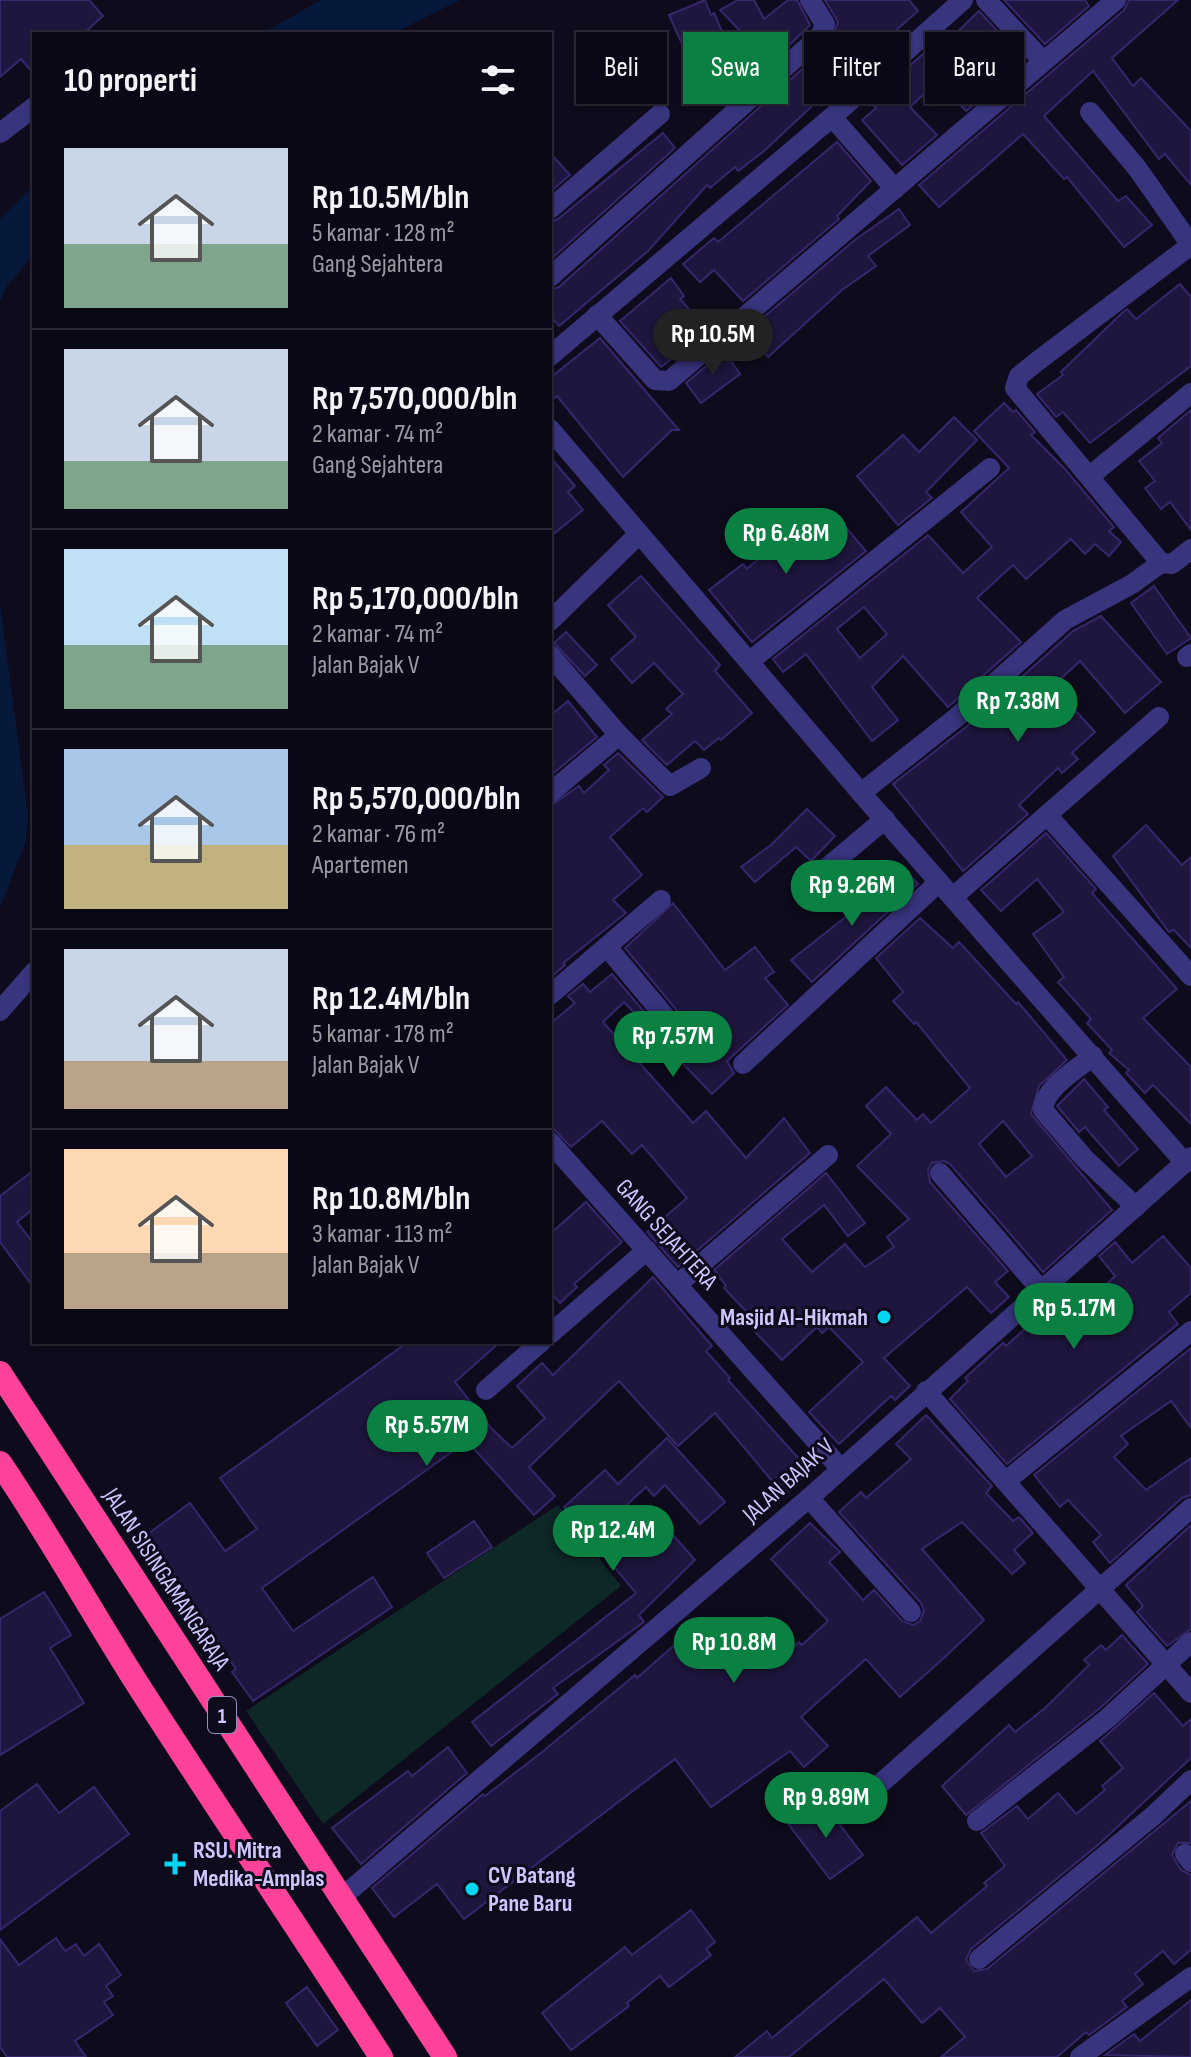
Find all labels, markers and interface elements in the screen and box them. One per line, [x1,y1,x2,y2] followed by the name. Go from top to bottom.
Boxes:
[576,32,667,104] chip: Beli
[683,32,788,104] chip: Sewa
[804,32,909,104] chip: Filter
[925,32,1024,104] chip: Baru
[476,58,520,102] icon: filters
[64,60,197,101] text: 10 properti
[312,177,469,218] text: Rp 10.5M/bln
[128,180,224,276] icon: home
[312,218,455,249] text: 5 kamar · 128 m²
[312,249,443,280] text: Gang Sejahtera
[630,309,796,377] pin: Rp 10.5M
[671,319,755,350] text: Rp 10.5M
[312,378,517,419] text: Rp 7,570,000/bln
[128,381,224,477] icon: home
[312,419,443,450] text: 2 kamar · 74 m²
[312,450,443,481] text: Gang Sejahtera
[703,508,869,576] pin: Rp 6.48M
[743,518,829,549] text: Rp 6.48M
[312,578,519,619] text: Rp 5,170,000/bln
[128,581,224,677] icon: home
[312,619,443,650] text: 2 kamar · 74 m²
[312,650,420,681] text: Jalan Bajak V
[935,676,1101,744] pin: Rp 7.38M
[976,686,1060,717] text: Rp 7.38M
[312,778,521,819] text: Rp 5,570,000/bln
[128,781,224,877] icon: home
[312,819,445,850] text: 2 kamar · 76 m²
[312,850,409,881] text: Apartemen
[769,860,935,928] pin: Rp 9.26M
[809,870,895,901] text: Rp 9.26M
[312,978,470,1019] text: Rp 12.4M/bln
[128,981,224,1077] icon: home
[590,1011,756,1079] pin: Rp 7.57M
[312,1019,454,1050] text: 5 kamar · 178 m²
[632,1021,714,1052] text: Rp 7.57M
[312,1050,420,1081] text: Jalan Bajak V
[609,1173,724,1296] street label: GANG SEJAHTERA
[312,1178,470,1219] text: Rp 10.8M/bln
[128,1181,224,1277] icon: home
[312,1219,453,1250] text: 3 kamar · 113 m²
[312,1250,420,1281] text: Jalan Bajak V
[991,1283,1157,1351] pin: Rp 5.17M
[1032,1293,1116,1324] text: Rp 5.17M
[720,1303,868,1332] place label: Masjid Al-Hikmah
[875,1308,893,1326] marker: Masjid Al-Hikmah
[344,1400,510,1468] pin: Rp 5.57M
[385,1410,469,1441] text: Rp 5.57M
[736,1432,840,1529] street label: JALAN BAJAK V
[96,1482,237,1676] street label: JALAN SISINGAMANGARAJA
[530,1505,696,1573] pin: Rp 12.4M
[571,1515,655,1546] text: Rp 12.4M
[651,1617,817,1685] pin: Rp 10.8M
[692,1627,776,1658] text: Rp 10.8M
[208,1697,236,1733] road number: 1
[743,1772,909,1840] pin: Rp 9.89M
[783,1782,869,1813] text: Rp 9.89M
[193,1836,324,1893] place label: RSU. Mitra Medika-Amplas
[164,1853,186,1875] marker: RSU. Mitra Medika-Amplas
[488,1861,576,1918] place label: CV Batang Pane Baru
[463,1880,481,1898] marker: CV Batang Pane Baru

